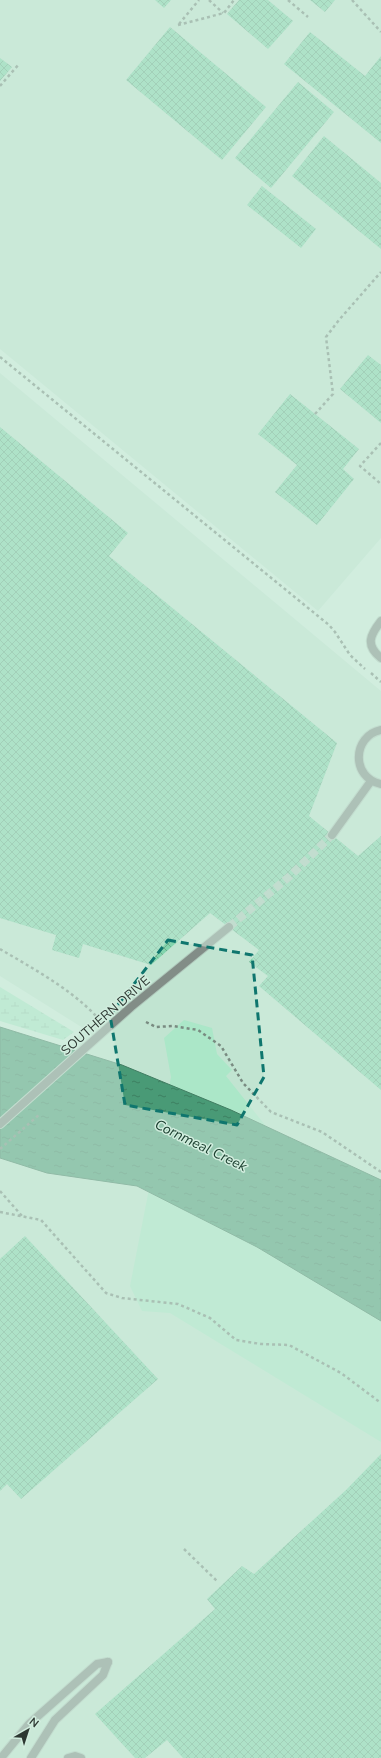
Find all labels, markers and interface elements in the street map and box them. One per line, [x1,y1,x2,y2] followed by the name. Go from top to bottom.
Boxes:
[57,972,154,1059] street label: SOUTHERN DRIVE
[151,1115,251,1176] water label: Cornmeal Creek
[8,1710,48,1750] north arrow
[26,1714,42,1731] text: N

